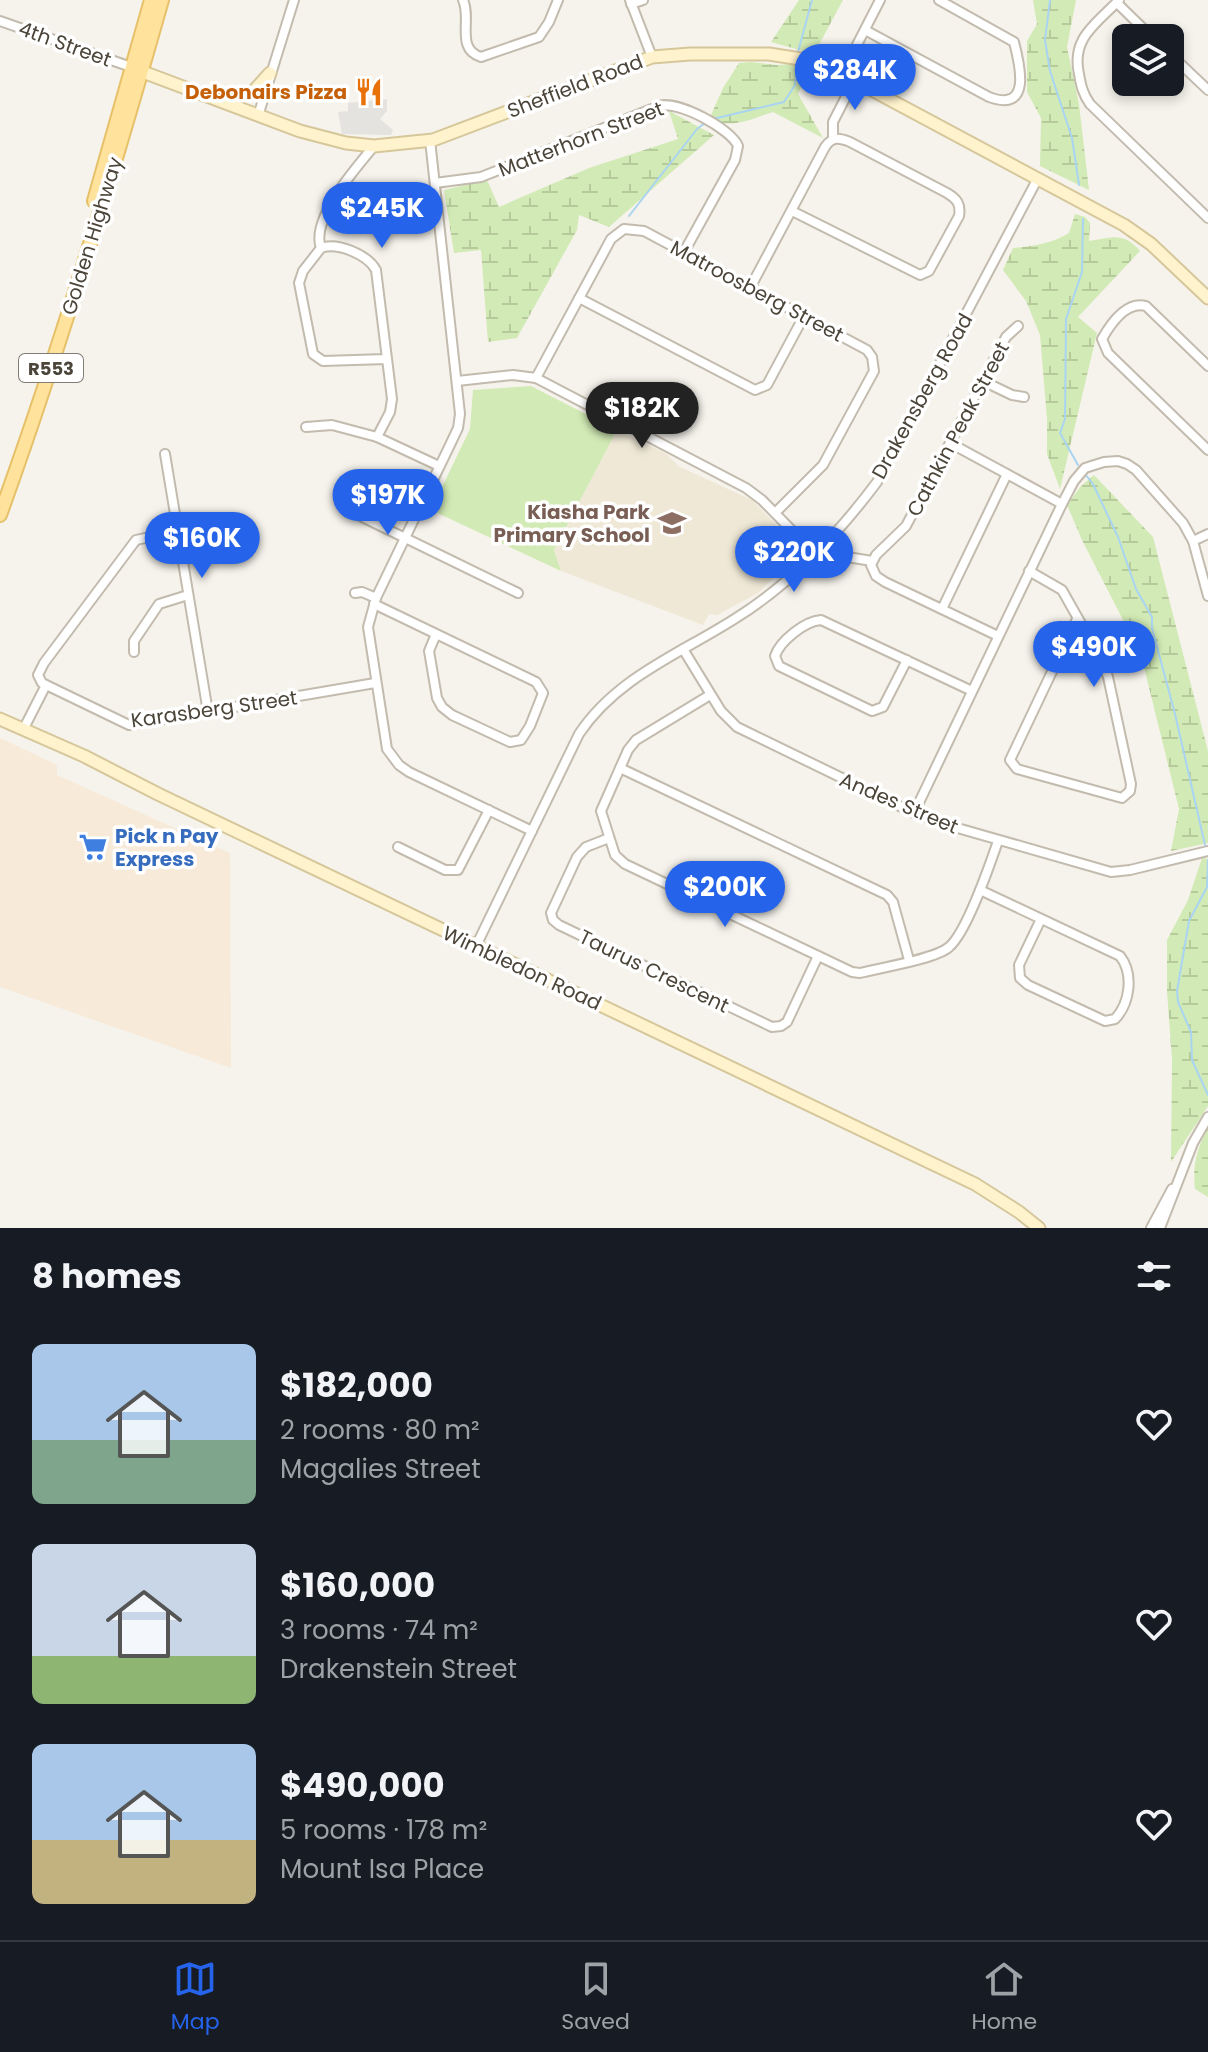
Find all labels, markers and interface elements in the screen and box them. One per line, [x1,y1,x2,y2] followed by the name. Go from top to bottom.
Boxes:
[15,14,115,74] street label: 4th Street
[1112,24,1184,96] map controls
[1112,24,1184,96] button: layers
[799,44,911,112] pin: $284K
[503,47,647,125] street label: Sheffield Road
[813,52,897,88] text: $284K
[354,77,384,107] restaurant icon: Debonairs Pizza
[185,78,347,106] place label: Debonairs Pizza
[494,95,668,183] street label: Matterhorn Street
[55,154,129,318] street label: Golden Highway
[326,182,438,250] pin: $245K
[340,190,424,226] text: $245K
[666,233,848,349] street label: Matroosberg Street
[865,308,979,484] street label: Drakensberg Road
[900,337,1016,521] street label: Cathkin Peak Street
[19,354,83,382] road number: R553
[586,382,698,450] pin: $182K
[604,390,680,426] text: $182K
[332,469,444,537] pin: $197K
[351,477,425,513] text: $197K
[494,498,651,549] place label: Kiasha Park Primary School
[657,508,687,538] school or university icon: Kiasha Park Primary School
[146,512,258,580] pin: $160K
[163,520,241,556] text: $160K
[738,526,850,594] pin: $220K
[753,534,835,570] text: $220K
[1038,621,1150,689] pin: $490K
[1051,629,1137,665] text: $490K
[129,683,299,735] street label: Karasberg Street
[835,765,963,841] street label: Andes Street
[115,822,219,873] place label: Pick n Pay Express
[78,832,108,862] supermarket icon: Pick n Pay Express
[669,861,781,929] pin: $200K
[683,869,767,905] text: $200K
[438,919,606,1017] street label: Wimbledon Road
[574,923,734,1019] street label: Taurus Crescent
[32,1252,182,1300] text: 8 homes
[1132,1254,1176,1298] icon: filters
[280,1361,433,1409] text: $182,000
[96,1376,192,1472] icon: home
[1132,1402,1176,1446] icon: heart
[280,1412,480,1448] text: 2 rooms · 80 m²
[280,1451,481,1487] text: Magalies Street
[280,1561,435,1609] text: $160,000
[96,1576,192,1672] icon: home
[1132,1602,1176,1646] icon: heart
[280,1612,478,1648] text: 3 rooms · 74 m²
[280,1651,517,1687] text: Drakenstein Street
[280,1761,445,1809] text: $490,000
[96,1776,192,1872] icon: home
[1132,1802,1176,1846] icon: heart
[280,1812,487,1848] text: 5 rooms · 178 m²
[280,1851,484,1887] text: Mount Isa Place
[171,1957,220,2038] tab: Map
[561,1957,630,2038] tab: Saved
[972,1957,1037,2038] tab: Home

